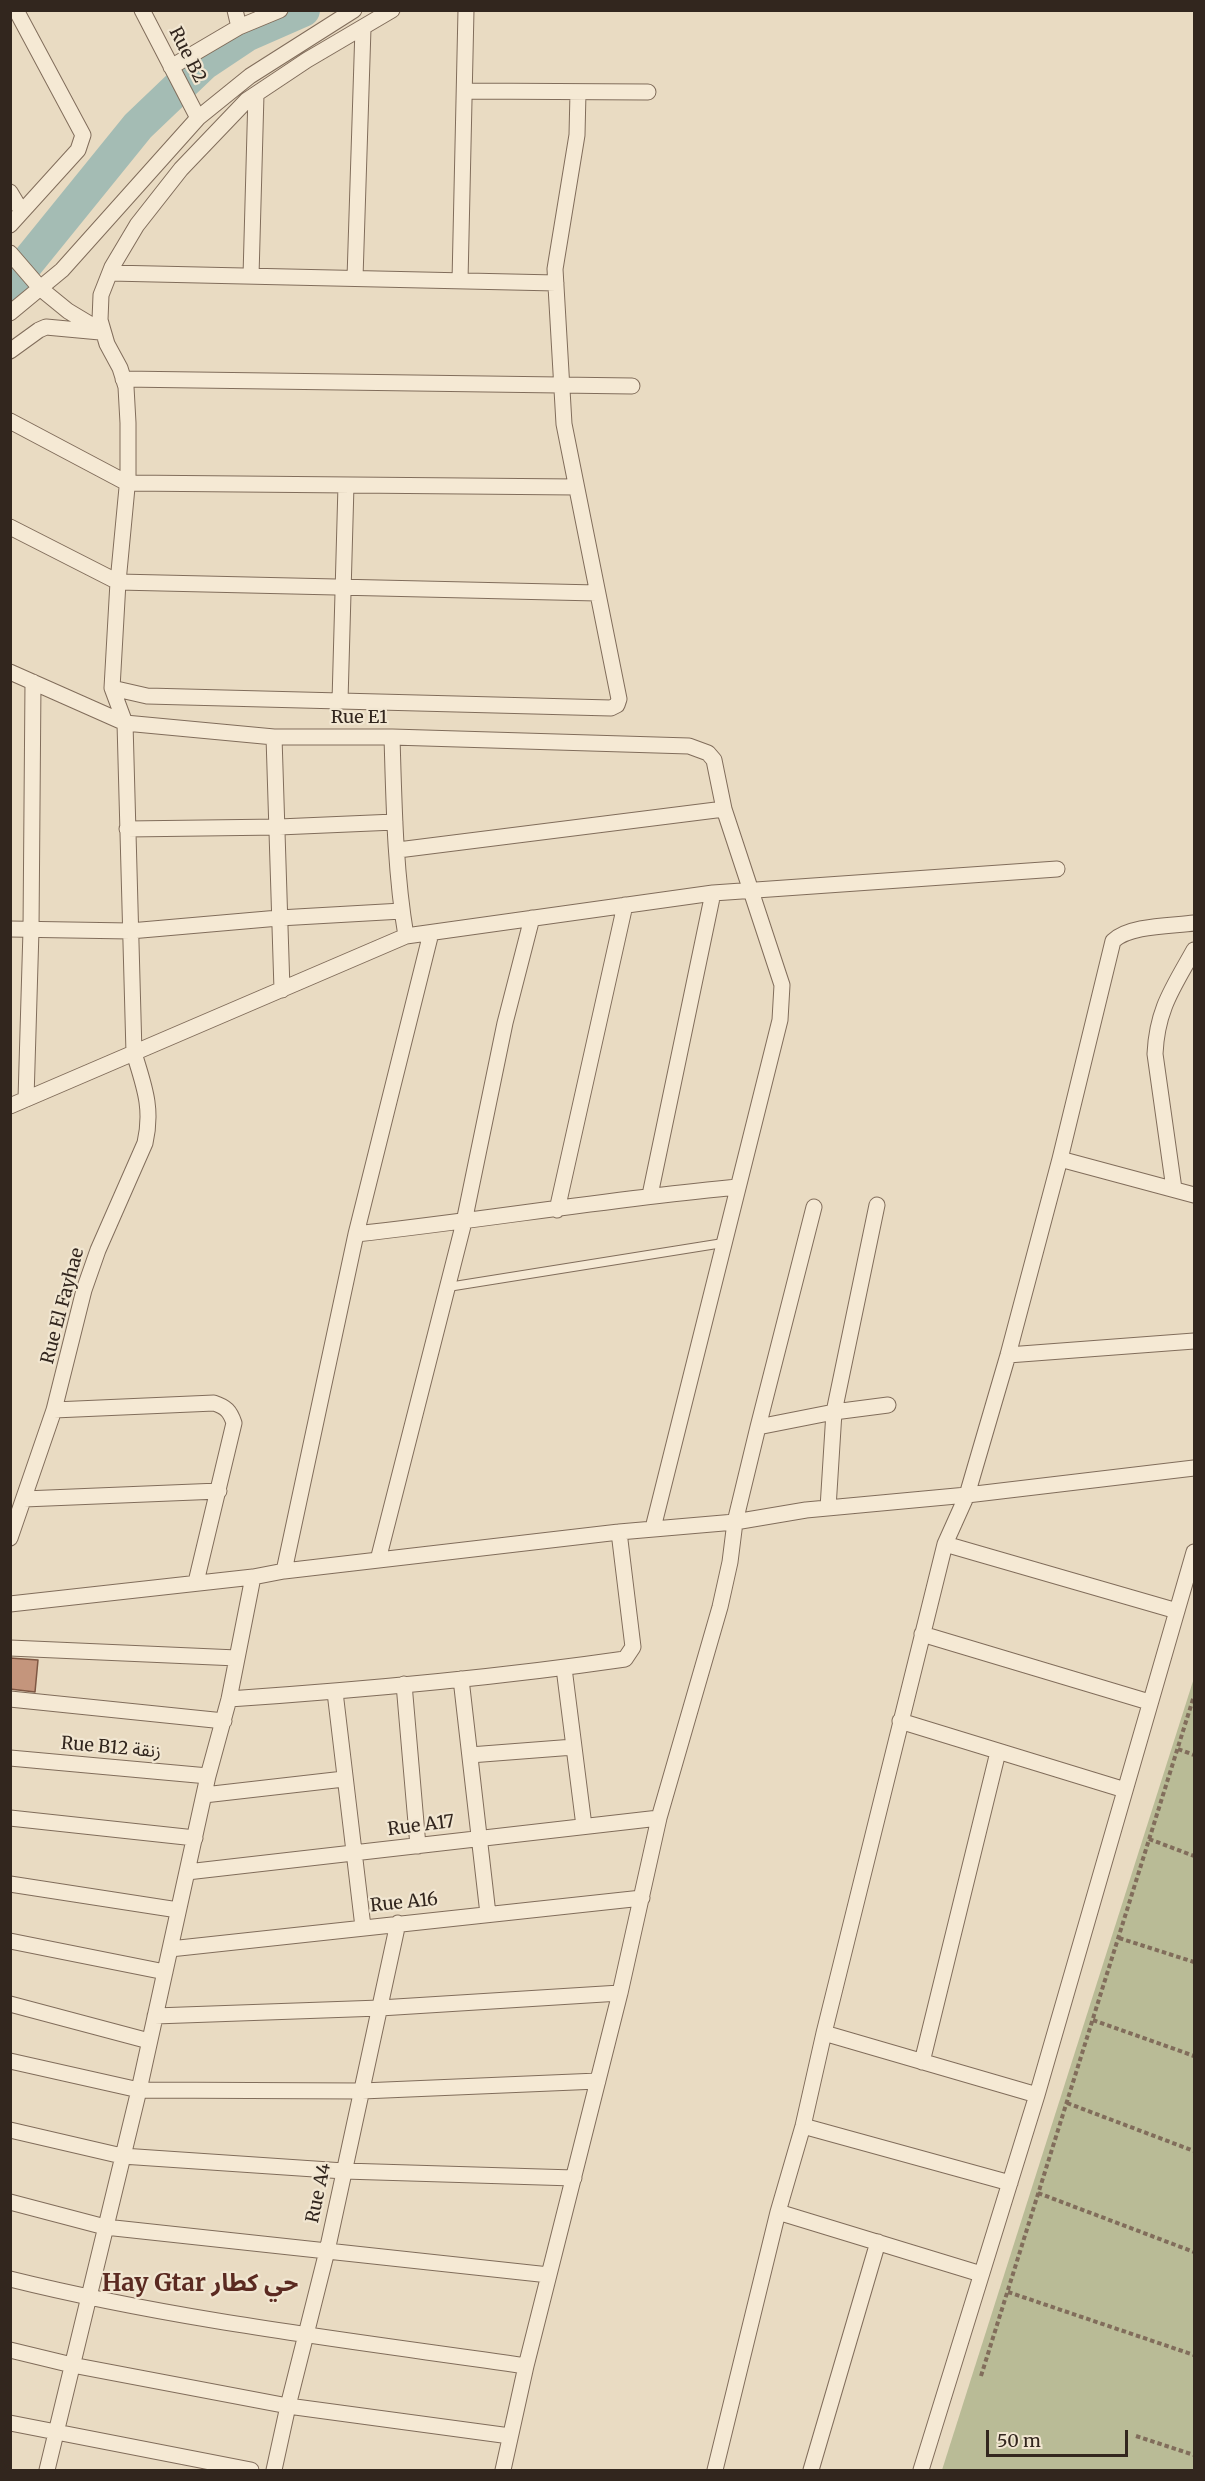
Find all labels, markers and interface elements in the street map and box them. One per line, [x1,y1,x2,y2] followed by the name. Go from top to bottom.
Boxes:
[164,23,210,87] street label: Rue B2
[331,707,387,729] street label: Rue E1
[37,1246,89,1366] street label: Rue El Fayhae
[60,1733,162,1763] street label: Rue B12 زنقة
[386,1811,456,1841] street label: Rue A17
[369,1889,439,1917] street label: Rue A16
[302,2161,336,2225] street label: Rue A4
[102,2270,298,2298] district label: Hay Gtar حي كطار
[989,2418,1132,2456] scale bar
[997,2429,1041,2452] text: 50 m

